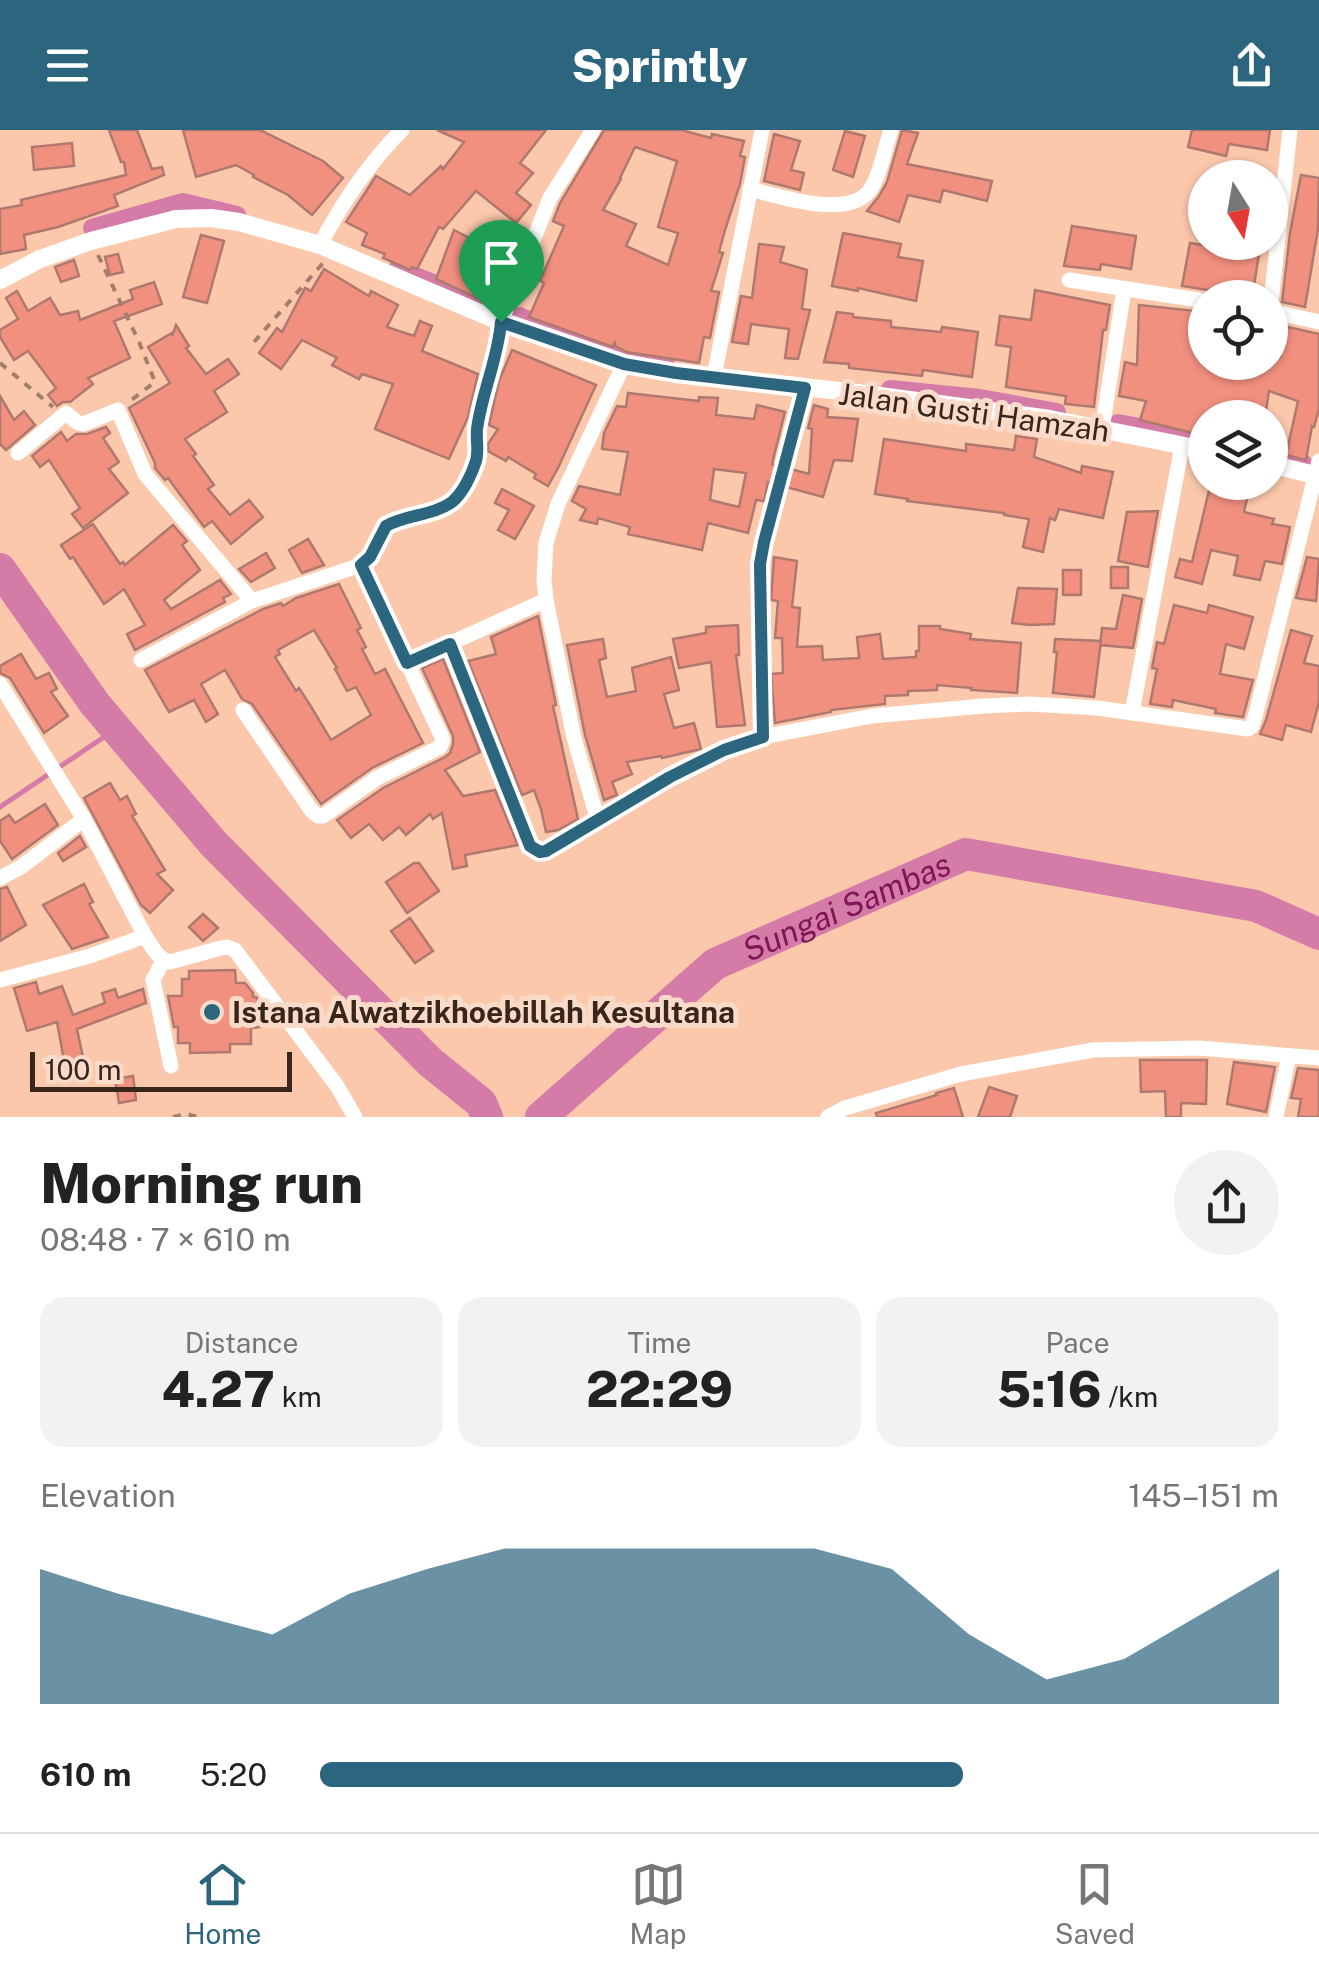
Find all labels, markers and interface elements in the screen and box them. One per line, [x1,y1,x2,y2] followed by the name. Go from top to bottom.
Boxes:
[40,38,95,93] icon: menu
[1224,38,1279,93] icon: share
[571,39,748,92] text: Sprintly
[1188,160,1288,260] north arrow
[1188,160,1288,500] map controls
[459,220,544,323] pin
[474,235,529,290] icon: arrive
[1188,280,1288,380] button: locate
[836,375,1112,449] street label: Jalan Gusti Hamzah
[1188,400,1288,500] button: layers
[737,845,956,968] water label: Sungai Sambas
[232,994,735,1030] place label: Istana Alwatzikhoebillah Kesultana
[201,1001,223,1023] marker: Istana Alwatzikhoebillah Kesultana
[30,1047,292,1091] scale bar
[45,1053,122,1086] text: 100 m
[1174,1150,1279,1255] button: share
[40,1151,363,1215] text: Morning run
[40,1221,291,1258] text: 08:48 · 7 × 610 m
[185,1326,298,1359] text: Distance
[628,1326,691,1359] text: Time
[1045,1326,1110,1359] text: Pace
[161,1359,275,1418] text: 4.27
[586,1359,733,1418] text: 22:29
[997,1359,1102,1418] text: 5:16
[275,1380,322,1413] text: km
[1102,1380,1158,1413] text: /km
[40,1477,176,1514] text: Elevation
[1128,1477,1279,1514] text: 145–151 m
[40,1756,131,1793] text: 610 m
[200,1756,267,1793] text: 5:20
[184,1857,261,1950] tab: Home
[630,1857,686,1950] tab: Map
[1055,1857,1135,1950] tab: Saved

